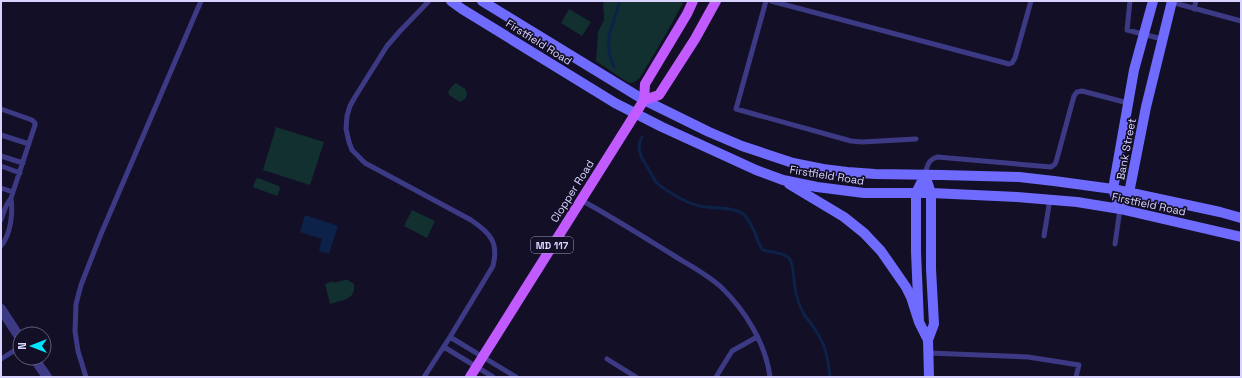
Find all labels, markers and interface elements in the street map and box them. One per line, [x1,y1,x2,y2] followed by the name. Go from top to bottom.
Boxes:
[503,16,575,68] street label: Firstfield Road
[1113,117,1139,181] street label: Bank Street
[547,157,597,225] street label: Clopper Road
[789,162,865,188] street label: Firstfield Road
[1111,189,1187,219] street label: Firstfield Road
[531,237,573,253] road number: MD 117
[12,326,52,366] north arrow
[15,342,29,350] text: N

